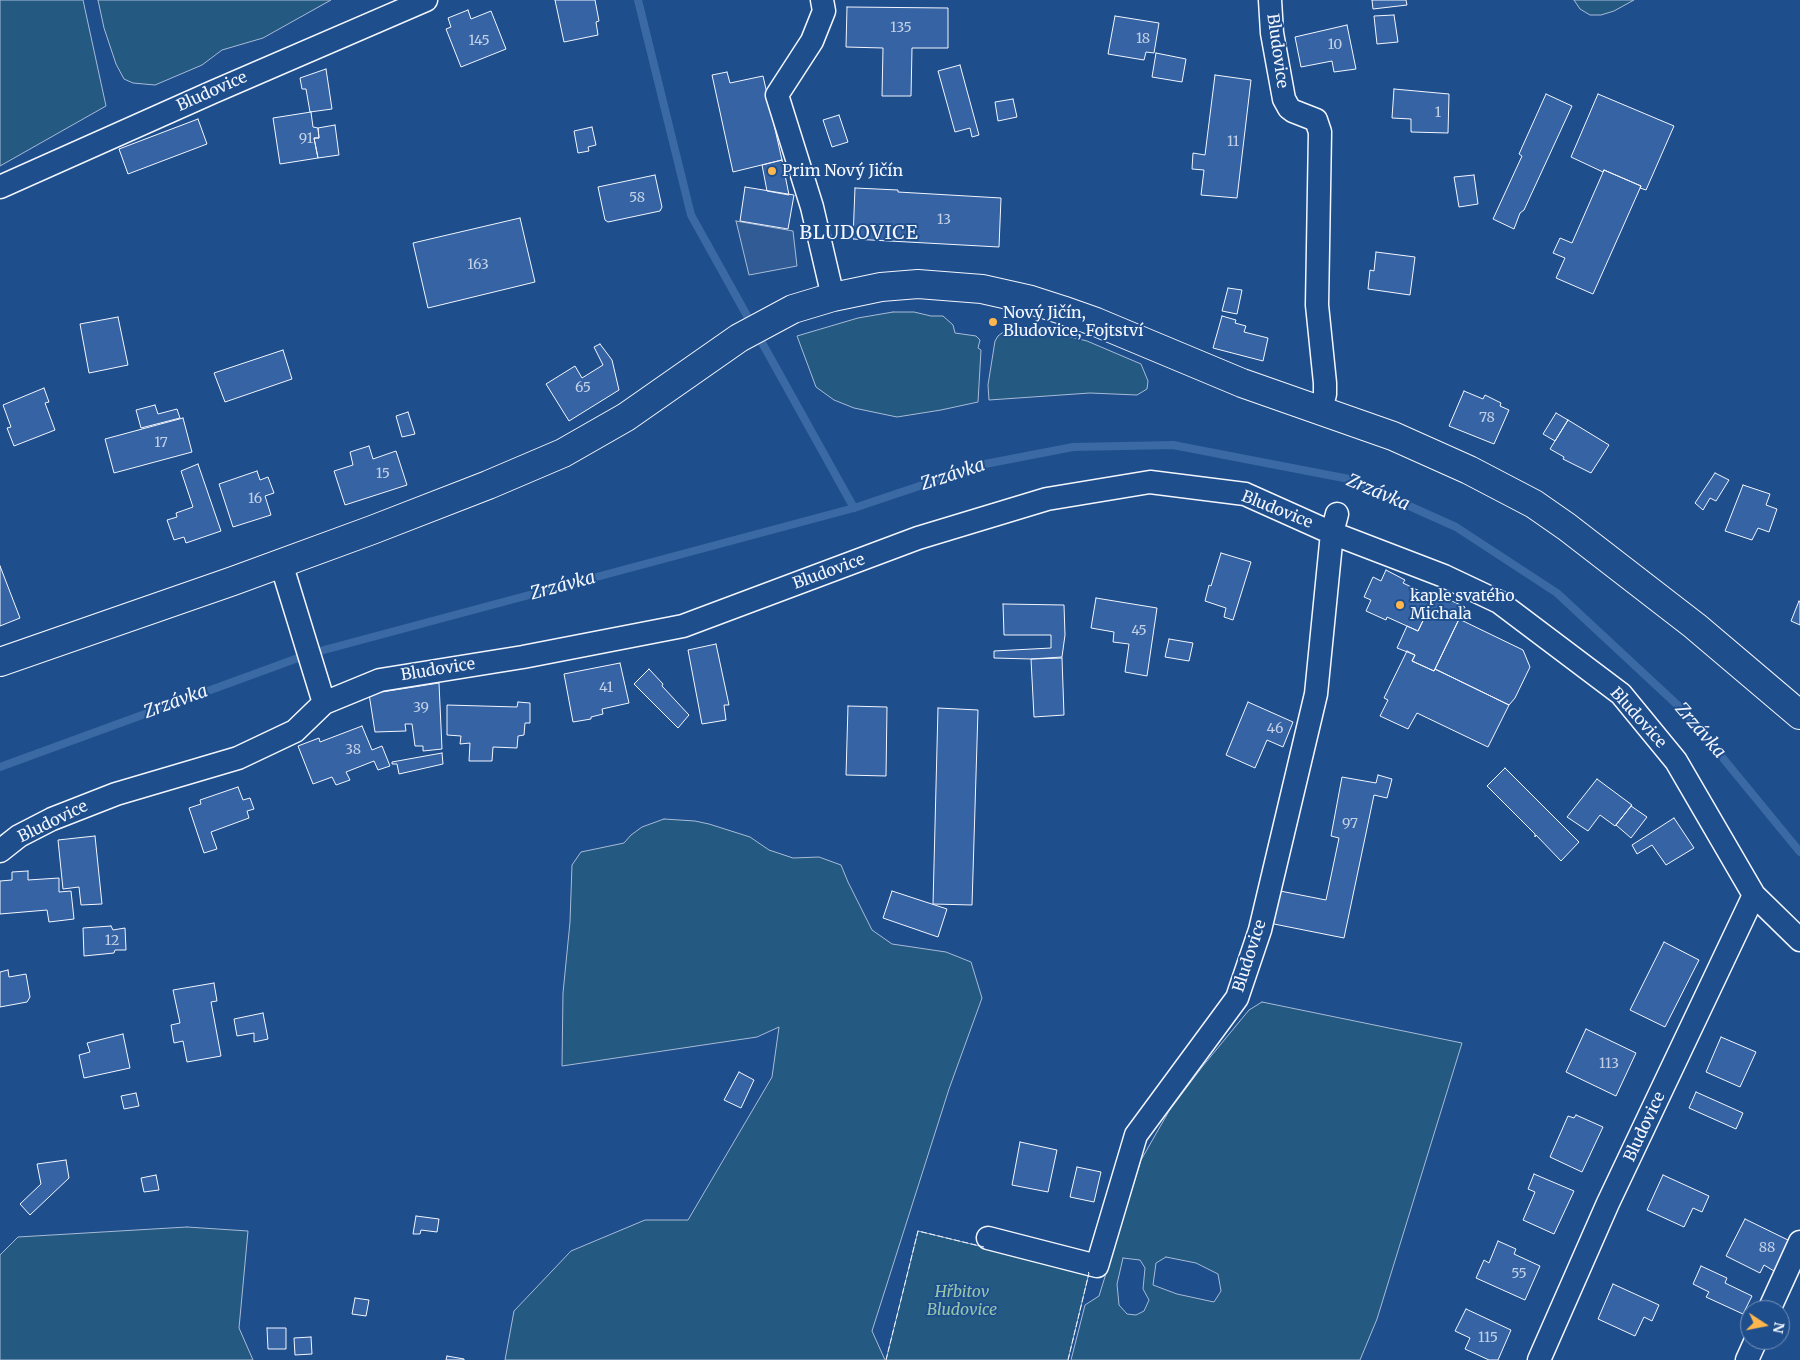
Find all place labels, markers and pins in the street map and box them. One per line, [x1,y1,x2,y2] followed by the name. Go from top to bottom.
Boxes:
[782,161,903,181] place label: Prim Nový Jičín
[766,165,778,177] marker: Prim Nový Jičín
[1003,303,1143,341] place label: Nový Jičín, Bludovice, Fojtství
[987,316,999,328] marker: Nový Jičín, Bludovice, Fojtství
[1410,586,1515,624] place label: kaple svatého Michala
[1394,599,1406,611] marker: kaple svatého Michala

